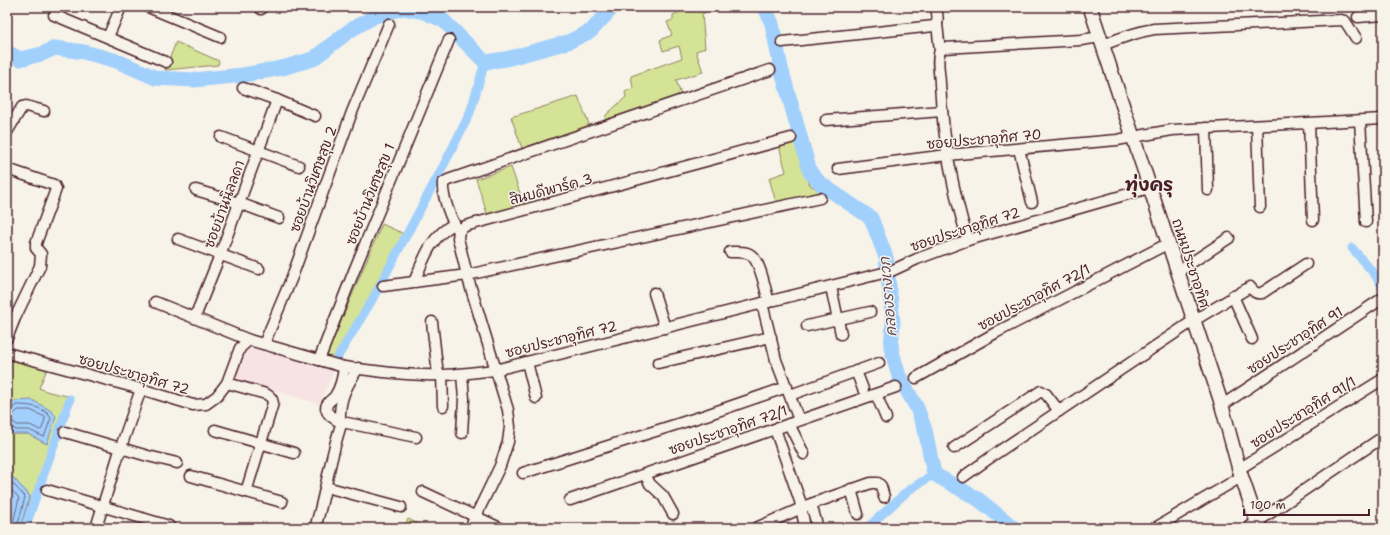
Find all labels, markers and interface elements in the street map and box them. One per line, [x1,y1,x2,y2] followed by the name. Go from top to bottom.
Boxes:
[285,123,342,235] street label: ซอยบ้านวิเศษสุข 2
[926,125,1042,154] street label: ซอยประชาอุทิศ 70
[341,141,399,248] street label: ซอยบ้านวิเศษสุข 1
[200,157,248,251] street label: ซอยบ้านนิลลดา
[507,169,595,209] street label: สินบดีพาร์ค 3
[1125,173,1173,198] district label: ทุ่งครุ
[908,203,1022,256] street label: ซอยประชาอุทิศ 72
[1167,216,1214,311] street label: ถนนประชาอุทิศ
[874,255,901,338] water label: คลองรางเวก
[975,260,1094,335] street label: ซอยประชาอุทิศ 72/1
[1244,302,1347,379] street label: ซอยประชาอุทิศ 91
[503,316,619,363] street label: ซอยประชาอุทิศ 72
[76,350,191,399] street label: ซอยประชาอุทิศ 72
[1247,372,1360,453] street label: ซอยประชาอุทิศ 91/1
[666,401,790,460] street label: ซอยประชาอุทิศ 72/1
[1244,491,1369,517] scale bar
[1250,497,1286,513] text: 100 m

